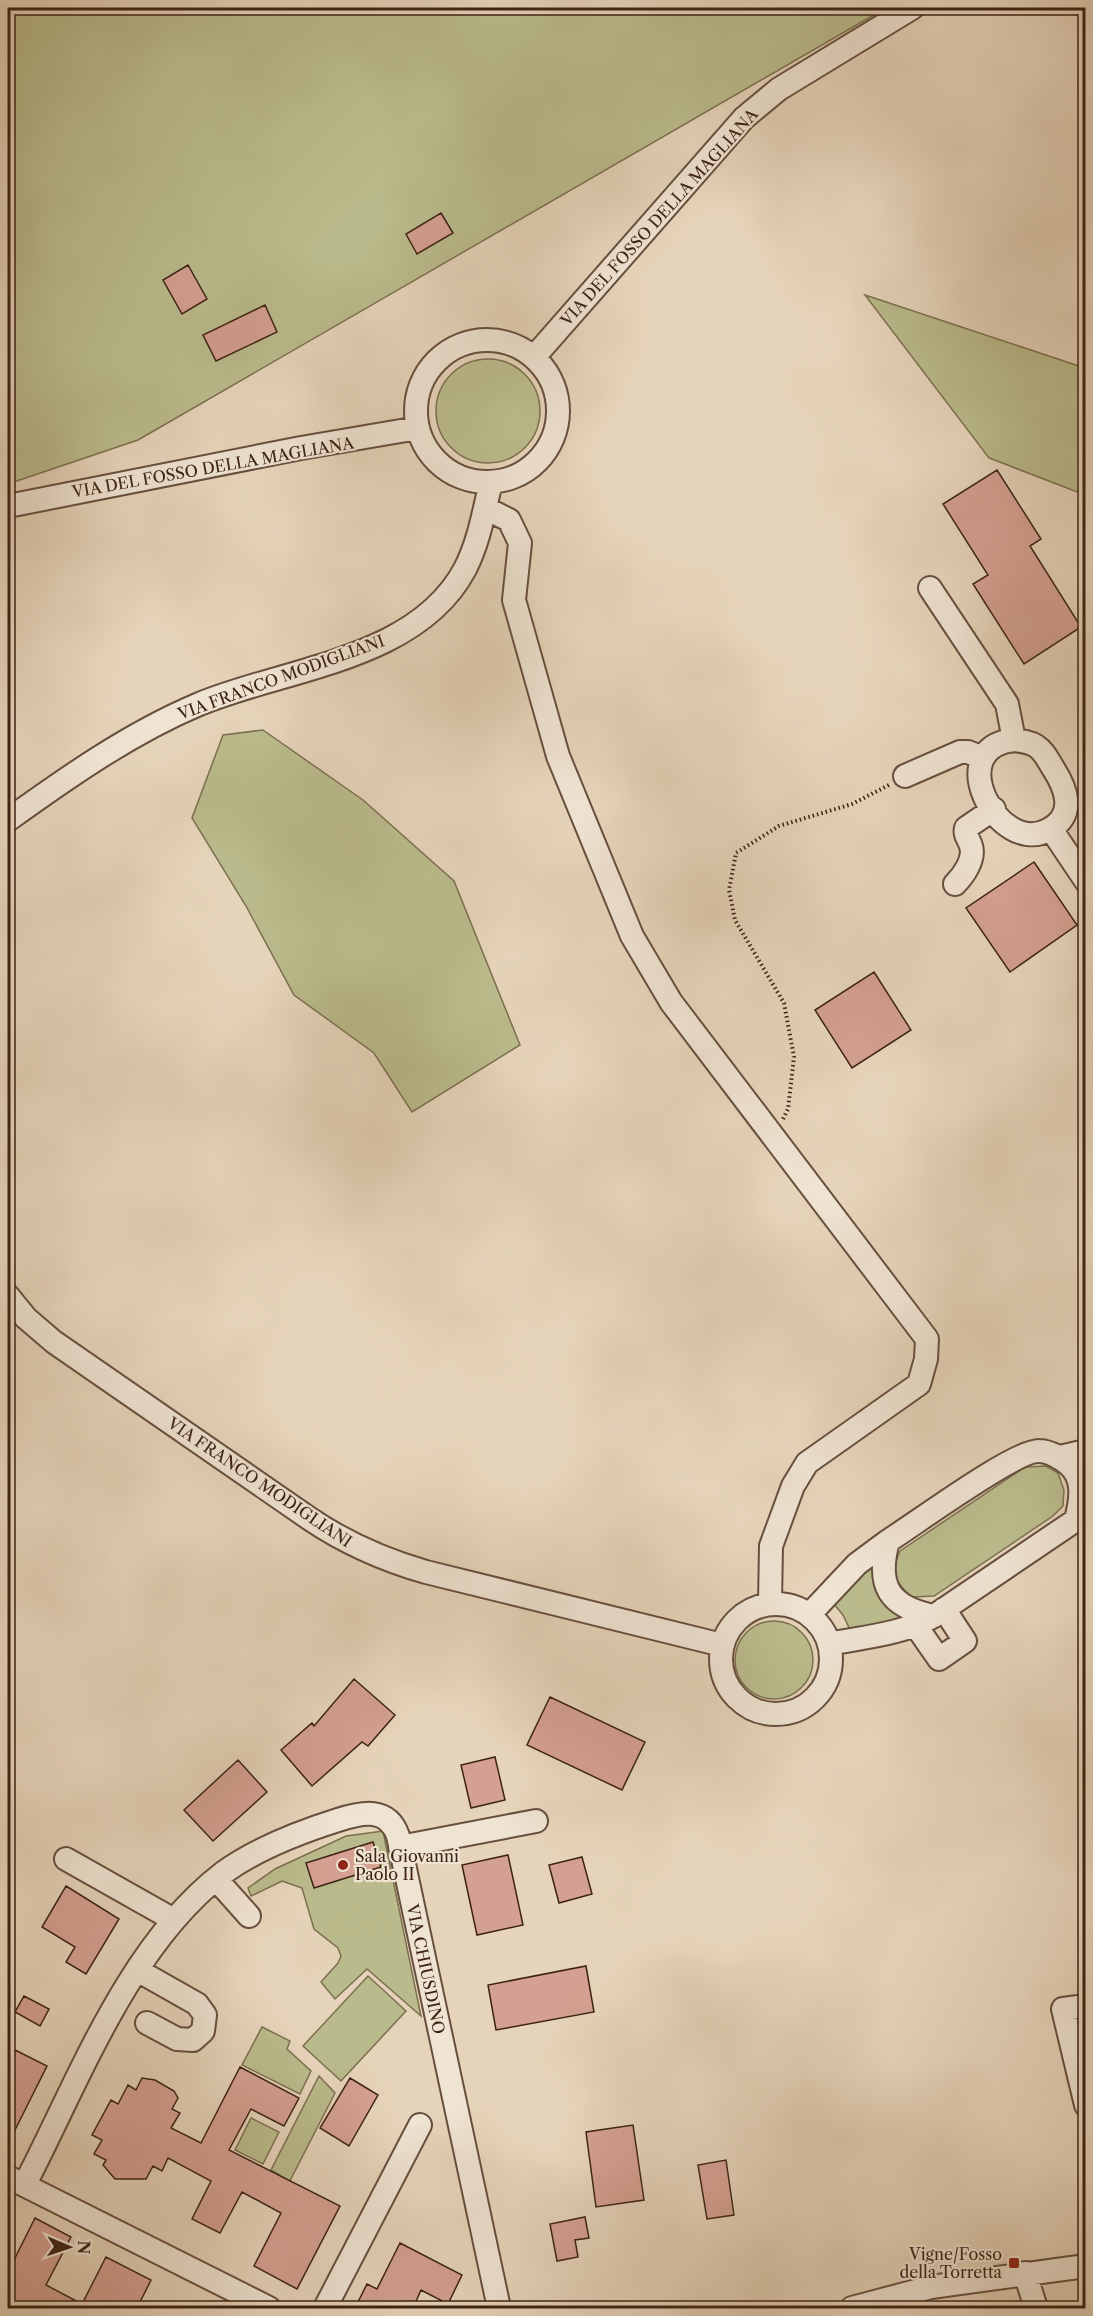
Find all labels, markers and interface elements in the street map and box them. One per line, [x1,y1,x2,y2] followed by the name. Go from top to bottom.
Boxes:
[555,103,763,331] street label: VIA DEL FOSSO DELLA MAGLIANA
[70,432,357,502] street label: VIA DEL FOSSO DELLA MAGLIANA
[174,630,387,724] street label: VIA FRANCO MODIGLIANI
[163,1412,356,1551] street label: VIA FRANCO MODIGLIANI
[355,1846,459,1884] place label: Sala Giovanni Paolo II
[336,1858,350,1872] marker: Sala Giovanni Paolo II
[402,1901,450,2036] street label: VIA CHIUSDINO
[39,2217,99,2277] north arrow
[74,2240,94,2255] text: N
[899,2244,1003,2282] place label: Vigne/Fosso della Torretta
[1007,2256,1021,2270] marker: Vigne/Fosso della Torretta

